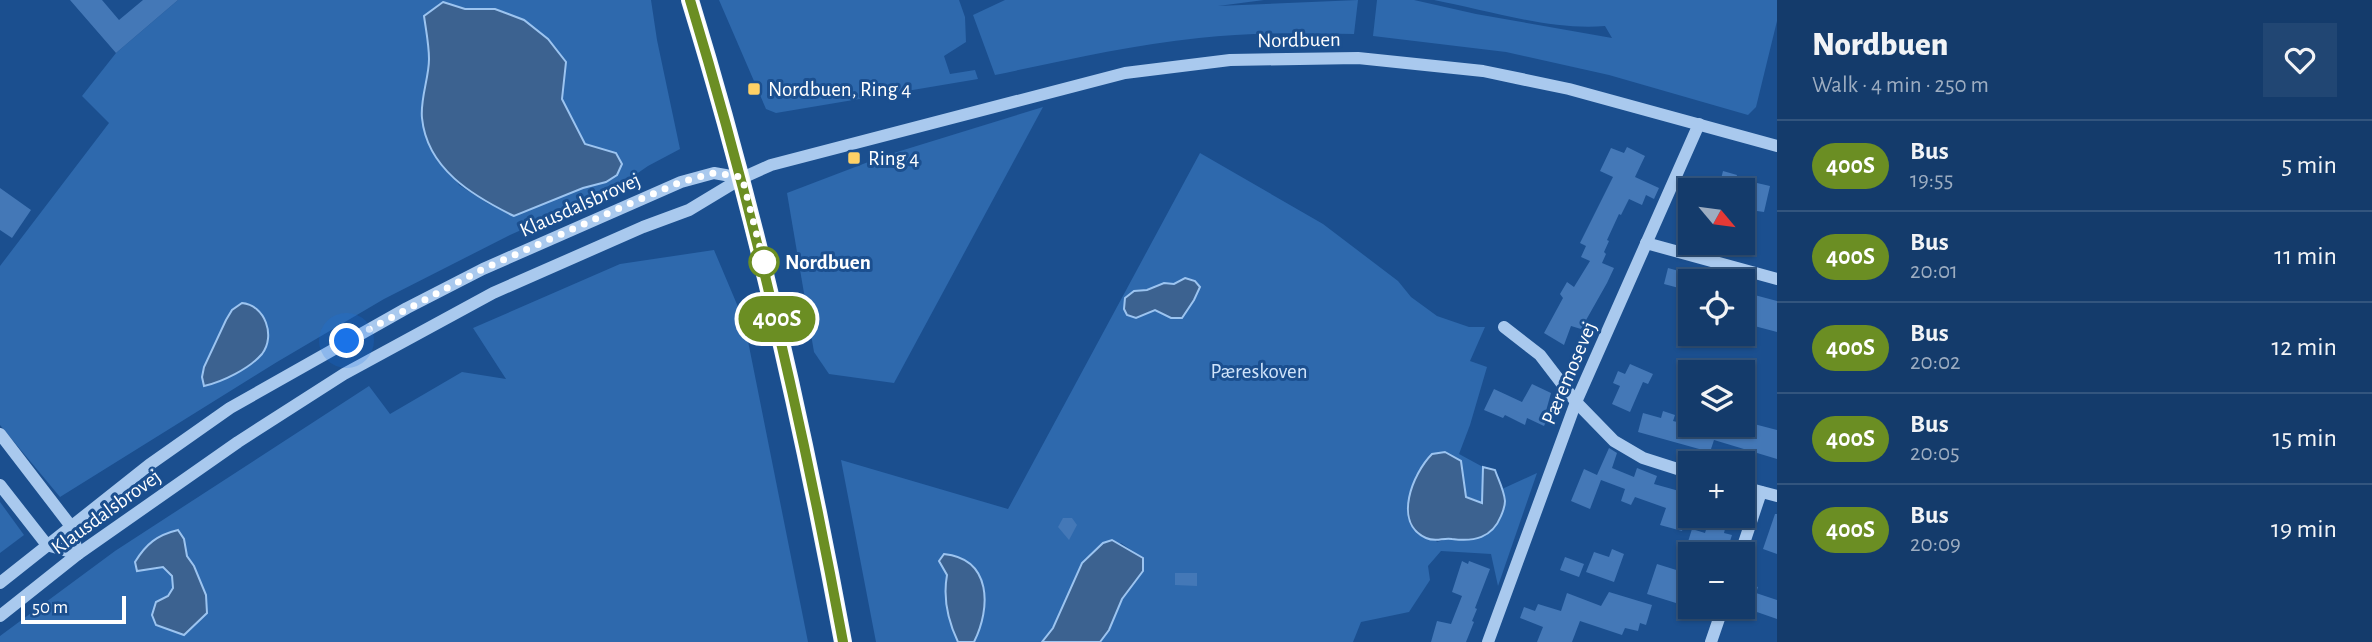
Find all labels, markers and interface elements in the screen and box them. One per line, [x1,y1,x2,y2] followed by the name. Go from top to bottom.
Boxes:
[2263,23,2337,97] button: heart
[1257,29,1341,51] street label: Nordbuen
[1812,29,1948,62] text: Nordbuen
[1812,74,1989,97] text: Walk · 4 min · 250 m
[768,79,911,100] place label: Nordbuen, Ring 4
[746,81,762,97] marker: Nordbuen, Ring 4
[1910,138,1949,164] text: Bus
[868,148,919,169] place label: Ring 4
[846,150,862,166] marker: Ring 4
[2281,152,2337,178] text: 5 min
[1826,154,1875,178] text: 400S
[517,169,643,241] street label: Klausdalsbrovej
[1910,169,1953,192] text: 19:55
[1678,178,1755,256] north arrow
[1678,178,1755,619] map controls
[1910,229,1949,255] text: Bus
[2274,243,2337,269] text: 11 min
[1826,245,1875,269] text: 400S
[749,247,779,277] marker: Nordbuen
[785,252,871,273] place label: Nordbuen
[1910,260,1958,283] text: 20:01
[1678,269,1755,346] button: locate
[728,296,826,342] line badge: 400S
[752,307,802,331] text: 400S
[1538,319,1600,427] street label: Pæremosevej
[1910,320,1949,346] text: Bus
[329,323,364,358] your location
[2271,334,2337,360] text: 12 min
[1826,336,1875,360] text: 400S
[1910,351,1961,374] text: 20:02
[1678,360,1755,437] button: layers
[1210,361,1308,382] park label: Pæreskoven
[1910,411,1949,437] text: Bus
[2272,425,2337,451] text: 15 min
[1826,427,1875,451] text: 400S
[1910,442,1960,465] text: 20:05
[1678,451,1755,528] button: +
[47,465,165,559] street label: Klausdalsbrovej
[1910,502,1949,528] text: Bus
[2271,516,2337,542] text: 19 min
[1826,518,1875,542] text: 400S
[1910,533,1961,556] text: 20:09
[1678,542,1755,619] button: −
[21,593,126,625] scale bar
[32,598,68,617] text: 50 m

